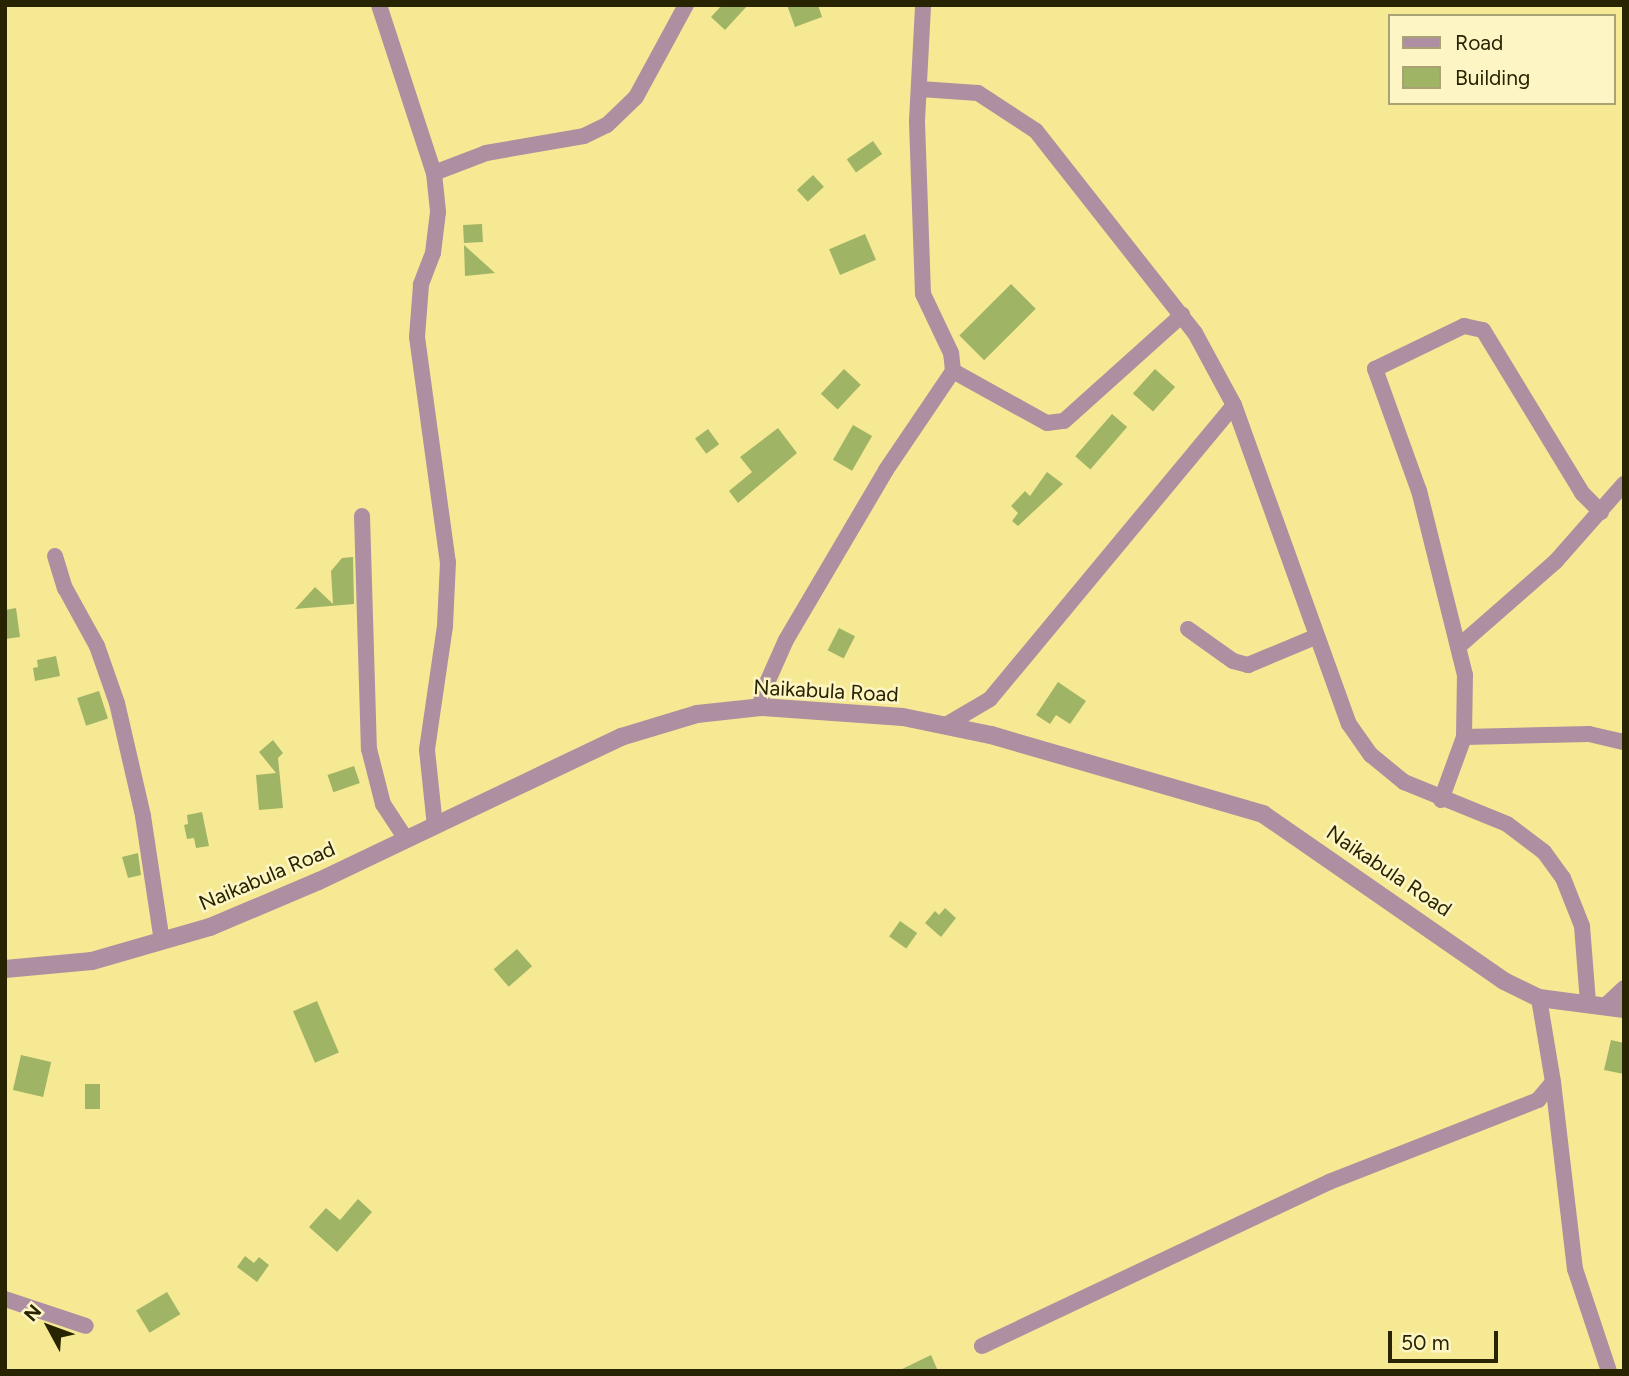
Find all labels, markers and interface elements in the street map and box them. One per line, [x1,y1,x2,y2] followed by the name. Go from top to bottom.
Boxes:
[1388,14,1615,105] legend
[1455,30,1503,55] text: Road
[1455,65,1530,90] text: Building
[753,675,899,707] street label: Naikabula Road
[1322,820,1456,922] street label: Naikabula Road
[195,836,339,916] street label: Naikabula Road
[14,1292,84,1362] north arrow
[19,1300,46,1326] text: N
[1391,1316,1501,1360] scale bar
[1401,1330,1450,1355] text: 50 m

